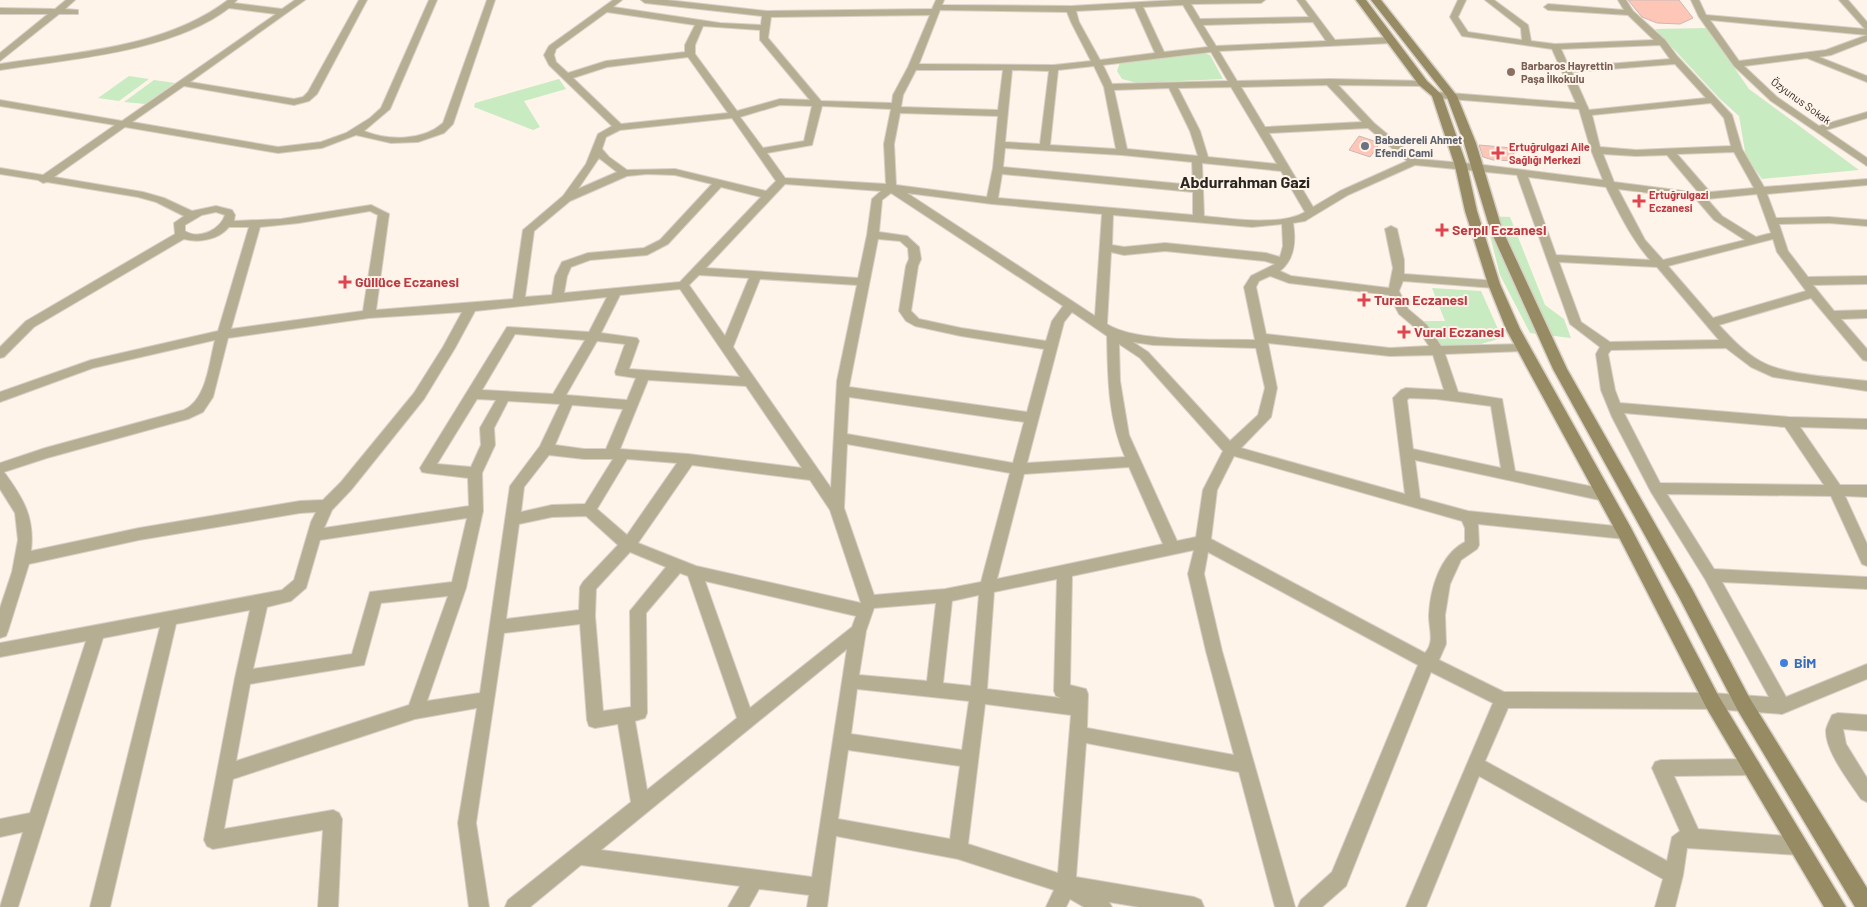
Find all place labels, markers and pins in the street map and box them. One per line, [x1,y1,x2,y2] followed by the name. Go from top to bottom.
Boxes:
[1521,59,1613,85] place label: Barbaros Hayrettin Paşa İlkokulu
[1505,66,1517,78] marker: Barbaros Hayrettin Paşa İlkokulu
[1375,133,1462,159] place label: Babadereli Ahmet Efendi Cami
[1359,140,1371,152] marker: Babadereli Ahmet Efendi Cami
[1509,140,1590,166] place label: Ertuğrulgazi Aile Sağlığı Merkezi
[1491,146,1505,160] marker: Ertuğrulgazi Aile Sağlığı Merkezi
[1649,188,1709,214] place label: Ertuğrulgazi Eczanesi
[1633,195,1645,207] marker: Ertuğrulgazi Eczanesi
[1452,221,1546,238] place label: Serpil Eczanesi
[1436,224,1448,236] marker: Serpil Eczanesi
[355,273,459,290] place label: Güllüce Eczanesi
[339,276,351,288] marker: Güllüce Eczanesi
[1374,291,1468,308] place label: Turan Eczanesi
[1358,294,1370,306] marker: Turan Eczanesi
[1414,323,1504,340] place label: Vural Eczanesi
[1398,326,1410,338] marker: Vural Eczanesi
[1794,654,1816,671] place label: BİM
[1778,657,1790,669] marker: BİM

